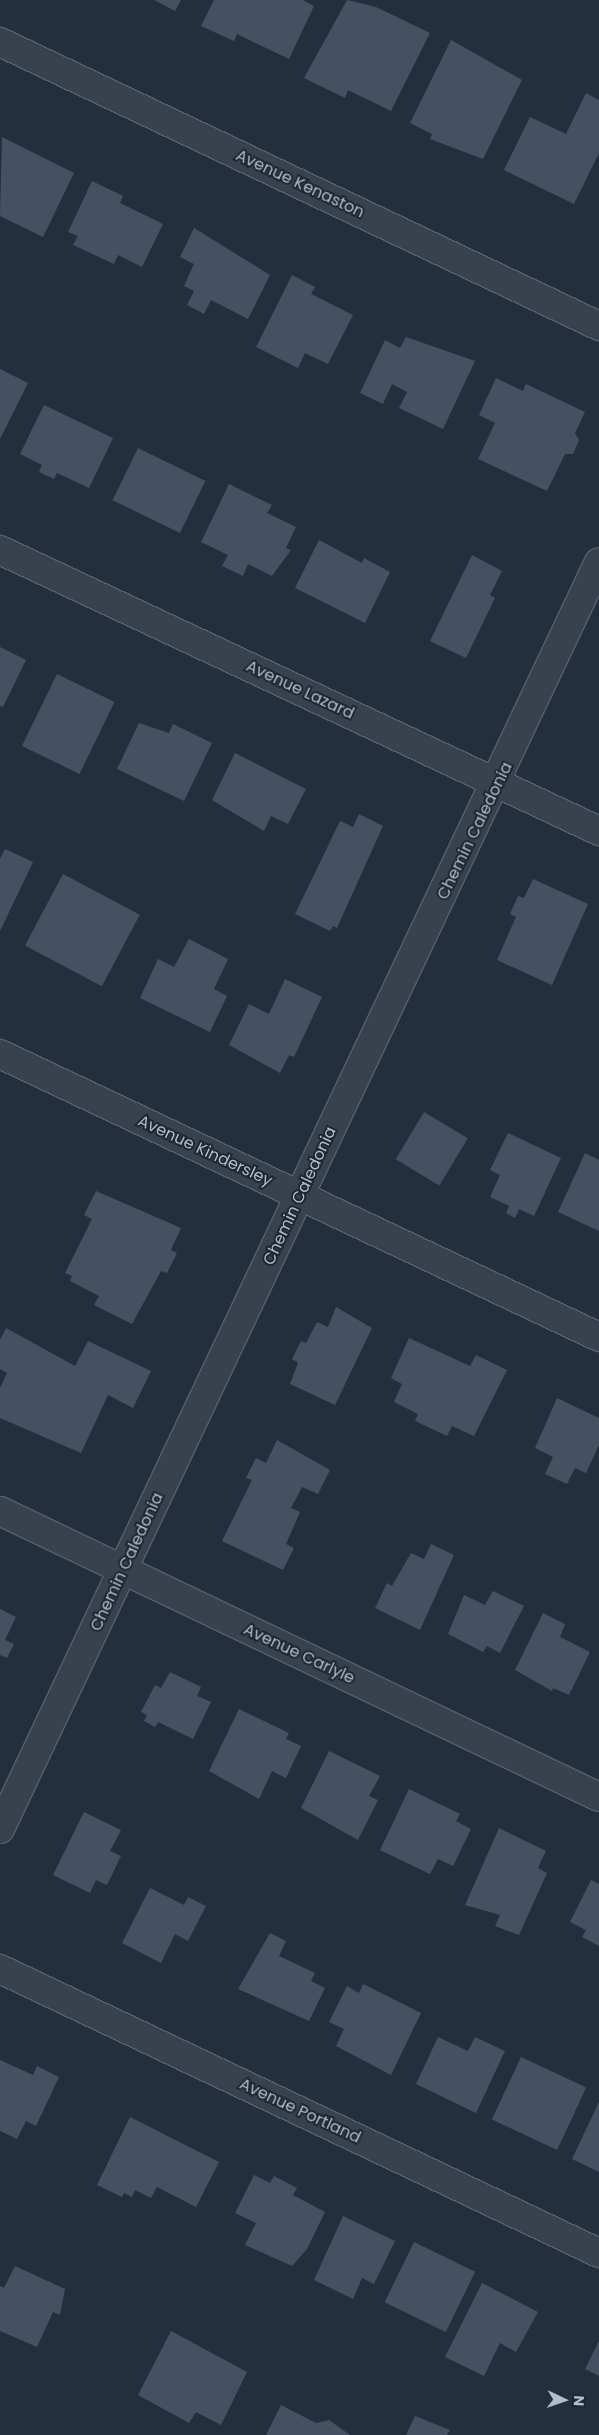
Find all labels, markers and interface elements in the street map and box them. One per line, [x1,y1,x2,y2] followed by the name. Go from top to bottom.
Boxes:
[233,146,367,222] street label: Avenue Kenaston
[243,657,357,723] street label: Avenue Lazard
[433,759,517,903] street label: Chemin Caledonia
[135,1111,275,1191] street label: Avenue Kindersley
[259,1124,341,1268] street label: Chemin Caledonia
[86,1490,168,1634] street label: Chemin Caledonia
[240,1620,358,1688] street label: Avenue Carlyle
[236,2075,364,2147] street label: Avenue Portland
[539,2375,589,2425] north arrow
[569,2395,589,2407] text: N

